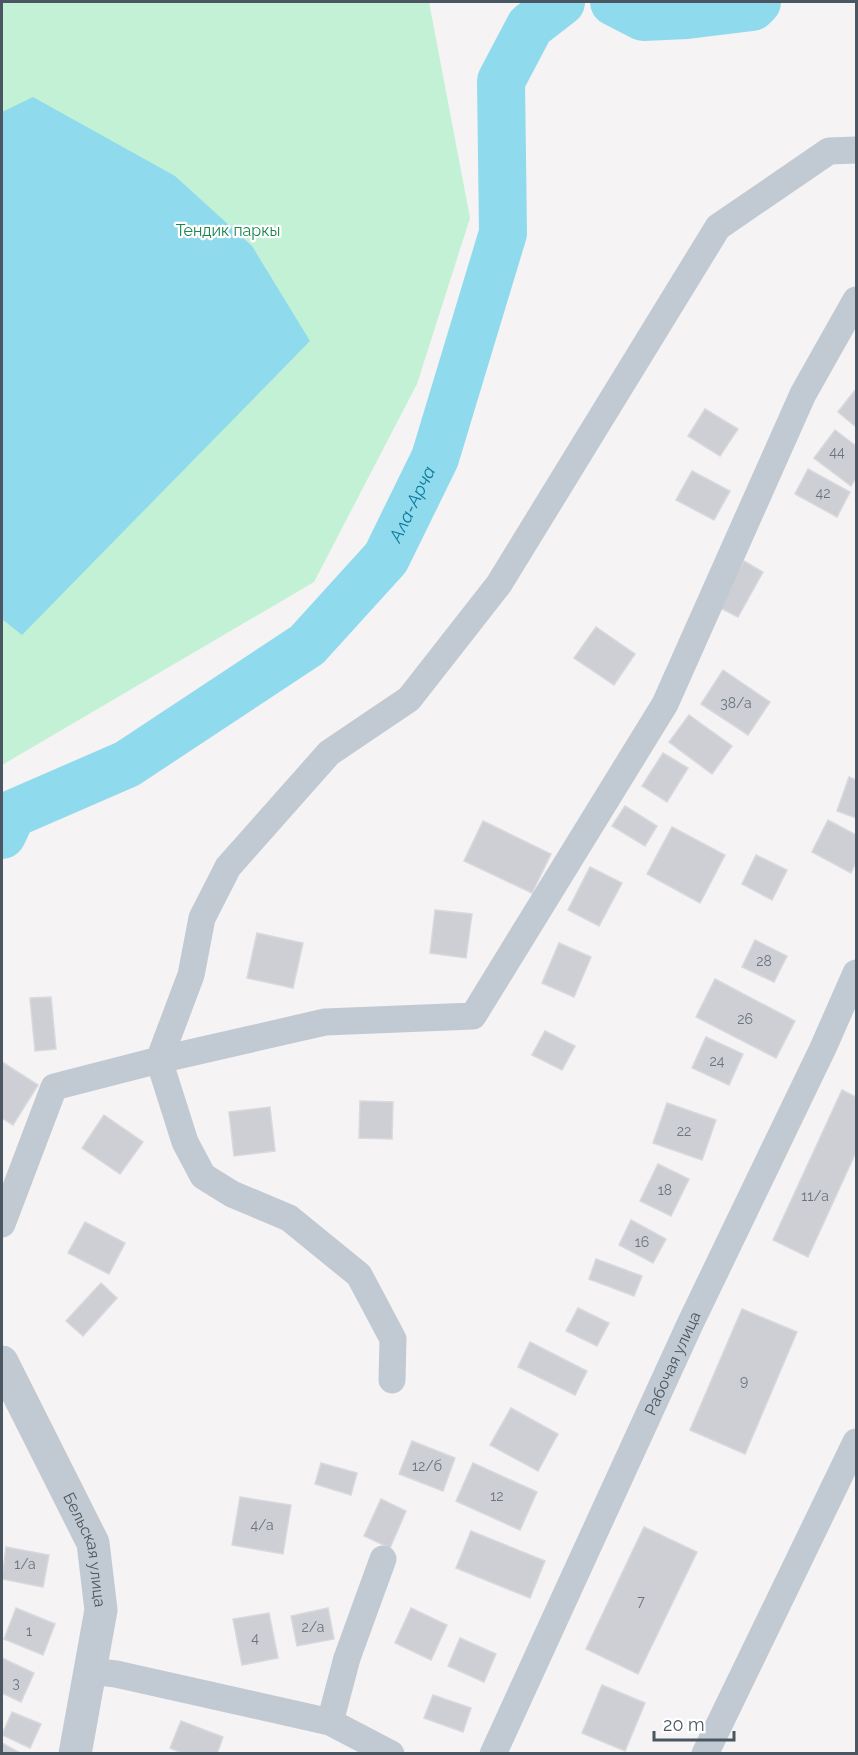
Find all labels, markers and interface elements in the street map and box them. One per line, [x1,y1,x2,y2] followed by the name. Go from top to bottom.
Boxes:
[176,221,280,240] park label: Тендик паркы
[829,444,845,460] house number: 44
[384,462,439,546] water label: Ала-Арча
[816,485,830,501] house number: 42
[720,695,752,711] house number: 38/а
[756,953,772,969] house number: 28
[737,1011,753,1027] house number: 26
[710,1053,725,1069] house number: 24
[677,1123,691,1139] house number: 22
[658,1182,672,1198] house number: 18
[801,1188,829,1204] house number: 11/а
[635,1234,649,1250] house number: 16
[641,1308,705,1418] street label: Рабочая улица
[740,1373,748,1389] house number: 9
[412,1458,442,1474] house number: 12/б
[490,1488,504,1504] house number: 12
[59,1489,110,1608] street label: Бельская улица
[250,1517,274,1533] house number: 4/а
[14,1556,36,1572] house number: 1/а
[637,1593,645,1609] house number: 7
[302,1619,324,1635] house number: 2/а
[26,1623,32,1639] house number: 1
[251,1630,259,1646] house number: 4
[12,1675,20,1691] house number: 3
[654,1704,734,1742] scale bar
[663,1714,705,1735] text: 20 m

